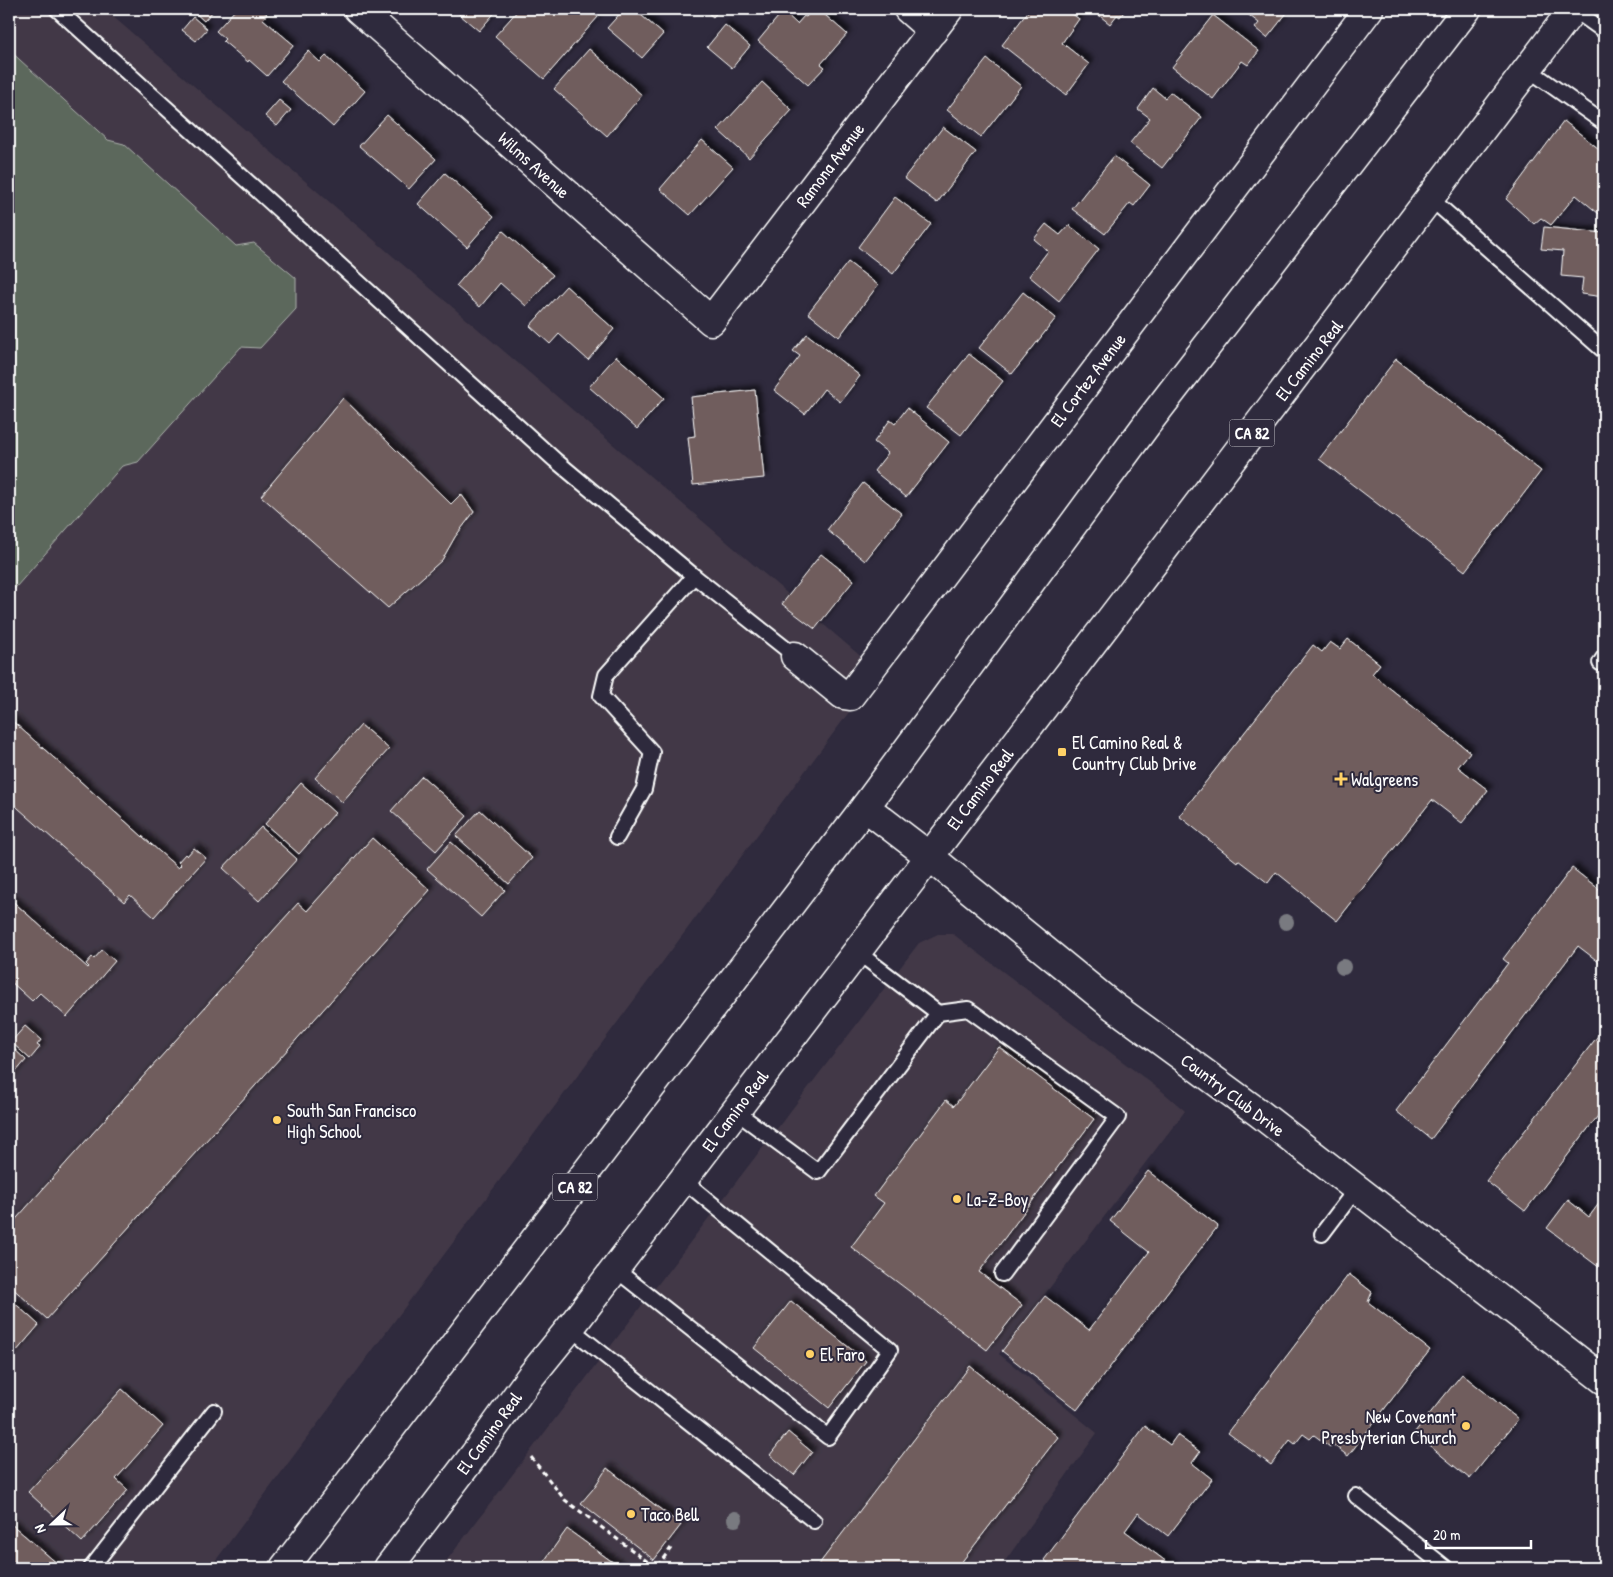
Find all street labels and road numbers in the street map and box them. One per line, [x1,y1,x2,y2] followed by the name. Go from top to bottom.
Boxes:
[790,118,870,212] street label: Ramona Avenue
[493,126,575,204] street label: Wilms Avenue
[1269,314,1349,406] street label: El Camino Real
[1044,328,1132,432] street label: El Cortez Avenue
[1230,419,1274,446] road number: CA 82
[941,743,1019,835] street label: El Camino Real
[1176,1048,1290,1142] street label: Country Club Drive
[696,1065,774,1157] street label: El Camino Real
[552,1174,598,1200] road number: CA 82
[450,1386,528,1480] street label: El Camino Real

